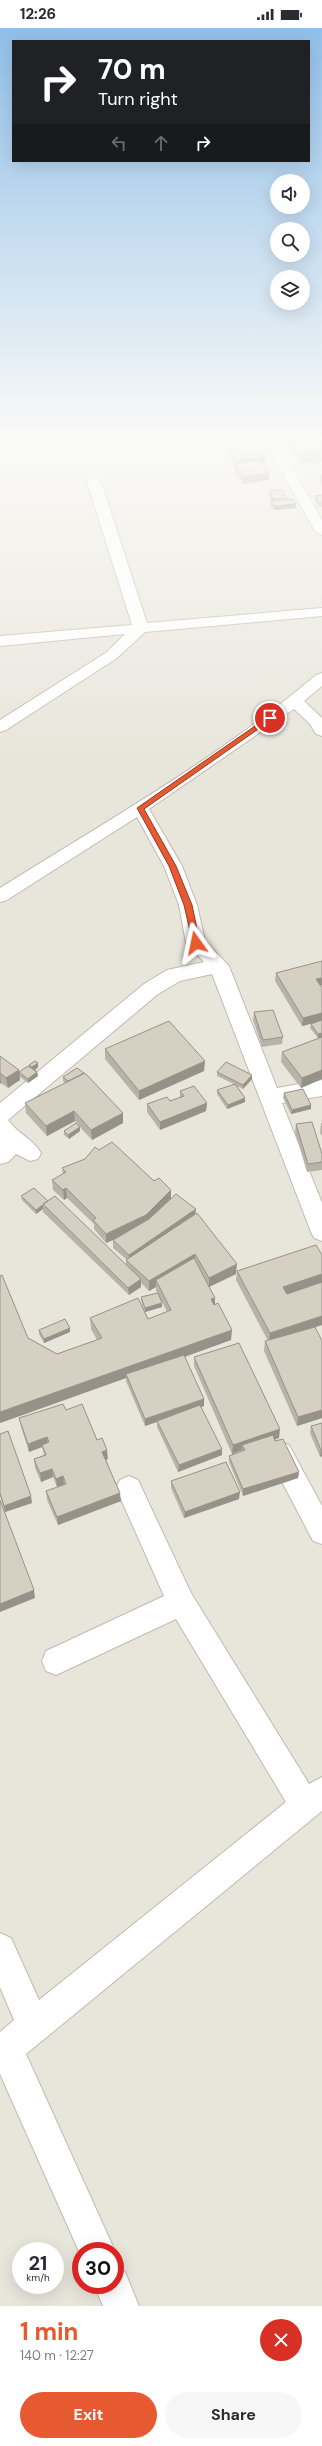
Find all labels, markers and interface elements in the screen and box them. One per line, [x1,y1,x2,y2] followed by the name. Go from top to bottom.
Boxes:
[20,4,56,24] text: 12:26
[98,51,166,88] text: 70 m
[32,56,84,108] icon: right
[98,87,178,111] text: Turn right
[108,132,130,154] icon: left
[150,132,172,154] icon: ahead
[192,132,214,154] icon: right
[270,174,310,310] map controls
[270,174,310,214] button: sound
[270,222,310,262] button: search
[270,270,310,310] button: layers
[253,701,287,735] pin
[259,707,281,729] icon: arrive
[175,922,217,964] position arrow
[72,2242,124,2294] speed limit sign: 30
[29,2250,47,2276] text: 21
[26,2271,50,2284] text: km/h
[20,2316,78,2347] text: 1 min
[260,2319,302,2361] button: close
[20,2347,94,2364] text: 140 m · 12:27
[20,2392,157,2438] button: Exit
[165,2392,302,2438] button: Share

